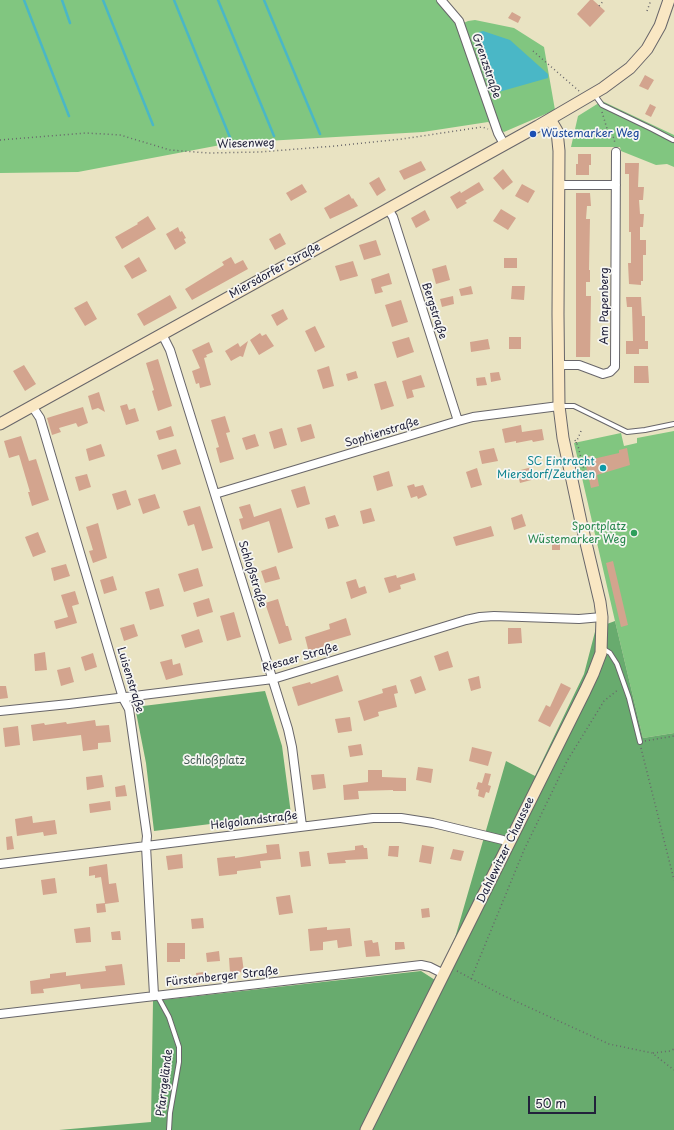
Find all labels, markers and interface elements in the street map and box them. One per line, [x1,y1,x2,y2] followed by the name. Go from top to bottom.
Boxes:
[469,32,503,100] street label: Grenzstraße
[541,127,639,141] place label: Wüstemarker Weg
[528,129,538,139] marker: Wüstemarker Weg
[217,136,275,152] street label: Wiesenweg
[227,240,323,302] street label: Miersdorfer Straße
[598,267,612,345] street label: Am Papenberg
[419,281,449,341] street label: Bergstraße
[343,415,421,451] street label: Sophienstraße
[497,455,595,481] place label: SC Eintracht Miersdorf/Zeuthen
[598,463,608,473] marker: SC Eintracht Miersdorf/Zeuthen
[528,520,626,546] place label: Sportplatz Wüstemarker Weg
[629,528,639,538] marker: Sportplatz Wüstemarker Weg
[235,539,269,609] street label: Schloßstraße
[261,641,339,675] street label: Riesaer Straße
[114,646,146,714] street label: Luisenstraße
[183,754,245,768] park label: Schloßplatz
[475,795,537,905] street label: Dahlewitzer Chaussee
[210,809,298,833] street label: Helgolandstraße
[165,965,279,989] street label: Fürstenberger Straße
[154,1048,176,1118] street label: Pfarrgelände
[530,1088,598,1114] scale bar
[535,1094,566,1112] text: 50 m

